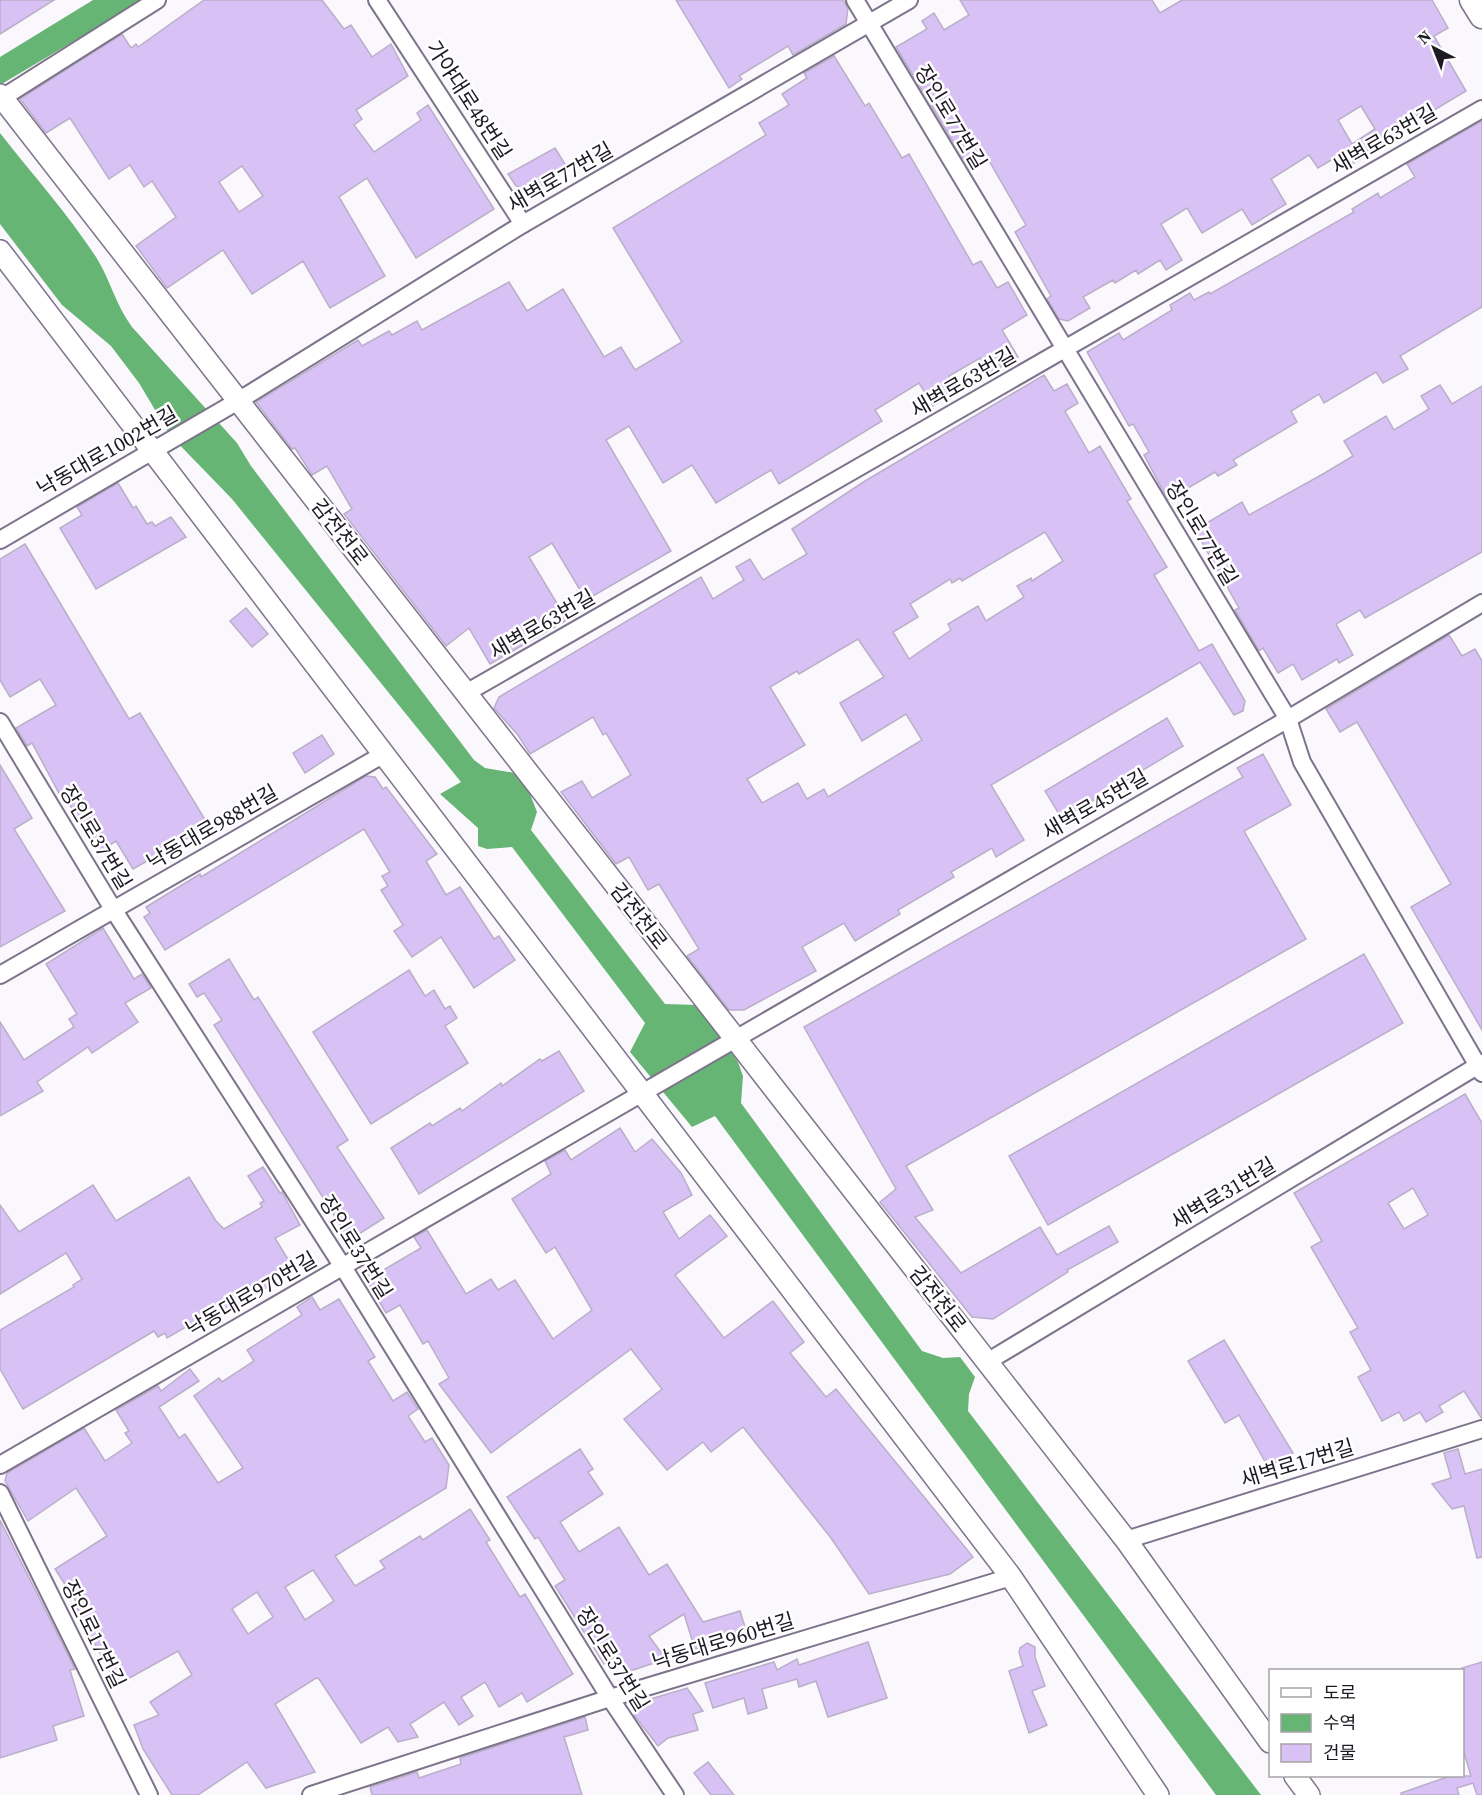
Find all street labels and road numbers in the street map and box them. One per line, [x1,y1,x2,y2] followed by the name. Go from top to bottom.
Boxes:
[420,35,518,165] street label: 가야대로48번길
[908,59,994,175] street label: 장인로77번길
[1326,97,1442,181] street label: 새벽로63번길
[502,135,618,219] street label: 새벽로77번길
[905,340,1021,424] street label: 새벽로63번길
[31,399,183,503] street label: 낙동대로1002번길
[1159,475,1245,591] street label: 장인로77번길
[305,493,375,571] street label: 감전천로
[484,582,600,666] street label: 새벽로63번길
[1037,762,1153,846] street label: 새벽로45번길
[141,778,283,876] street label: 낙동대로988번길
[53,779,139,895] street label: 장인로37번길
[604,877,674,955] street label: 감전천로
[1165,1150,1281,1236] street label: 새벽로31번길
[313,1189,399,1305] street label: 장인로37번길
[180,1245,322,1343] street label: 낙동대로970번길
[903,1260,973,1338] street label: 감전천로
[1237,1432,1357,1494] street label: 새벽로17번길
[55,1575,133,1693] street label: 장인로17번길
[570,1601,656,1717] street label: 장인로37번길
[648,1606,798,1676] street label: 낙동대로960번길

